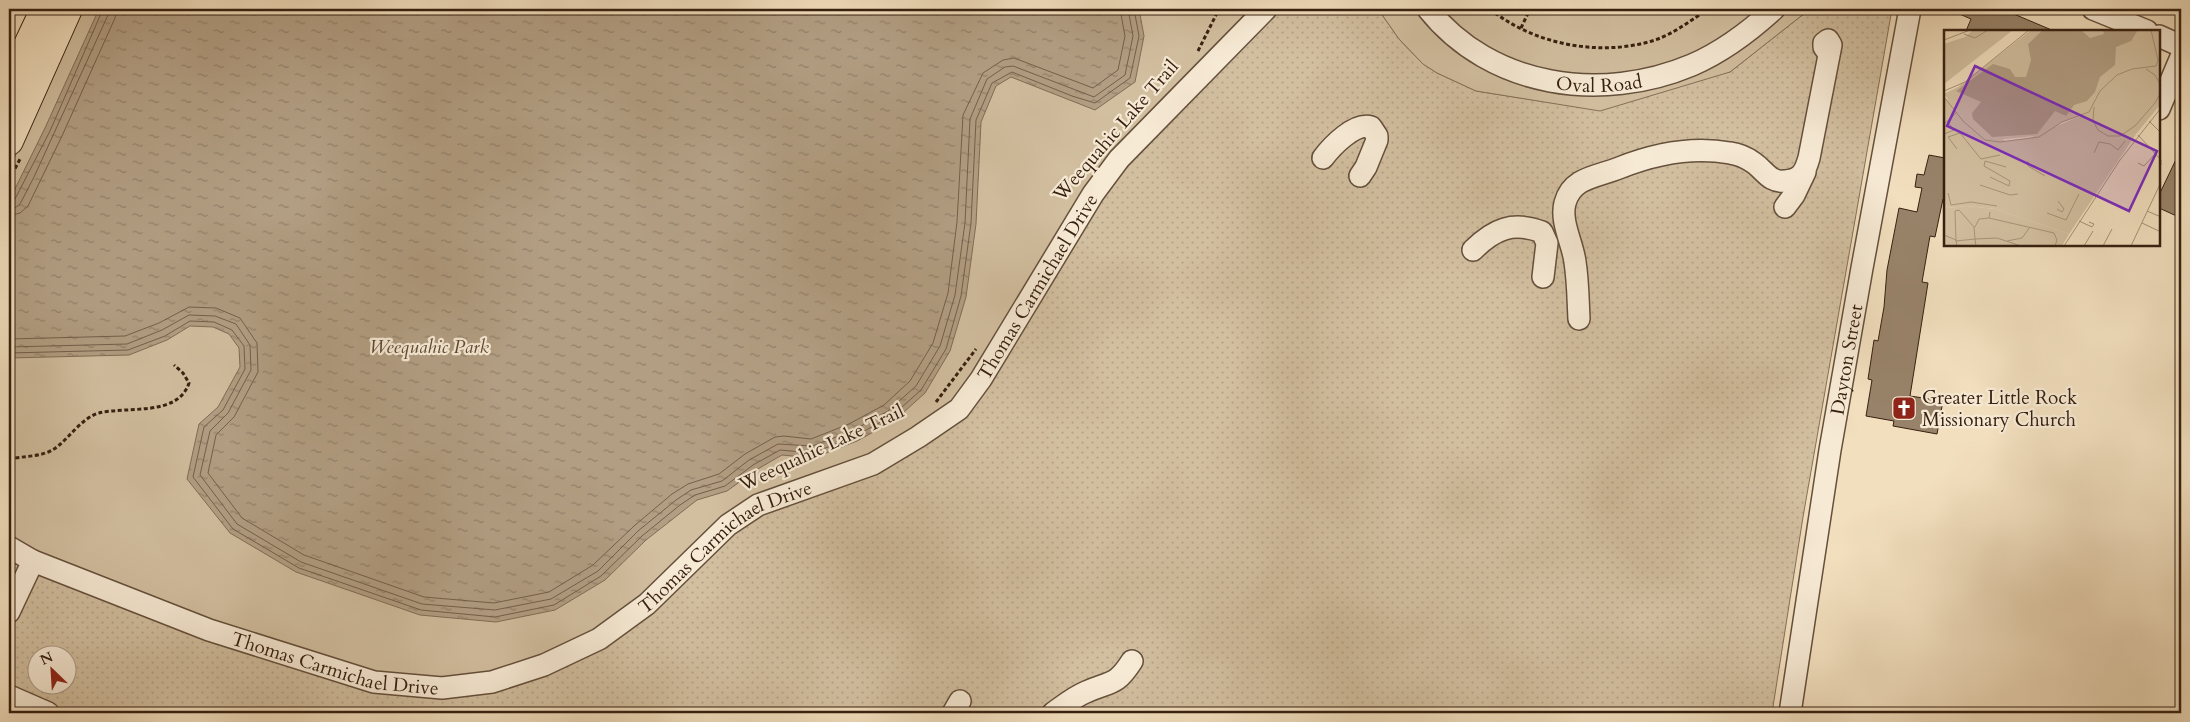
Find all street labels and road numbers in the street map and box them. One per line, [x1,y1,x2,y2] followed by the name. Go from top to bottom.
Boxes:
[1046,54,1185,208] street label: Weequahic Lake Trail
[1555,69,1644,99] street label: Oval Road
[971,189,1104,385] street label: Thomas Carmichael Drive
[1824,302,1869,417] street label: Dayton Street
[734,398,908,498] street label: Weequahic Lake Trail
[633,475,816,620] street label: Thomas Carmichael Drive
[228,626,440,702] street label: Thomas Carmichael Drive

